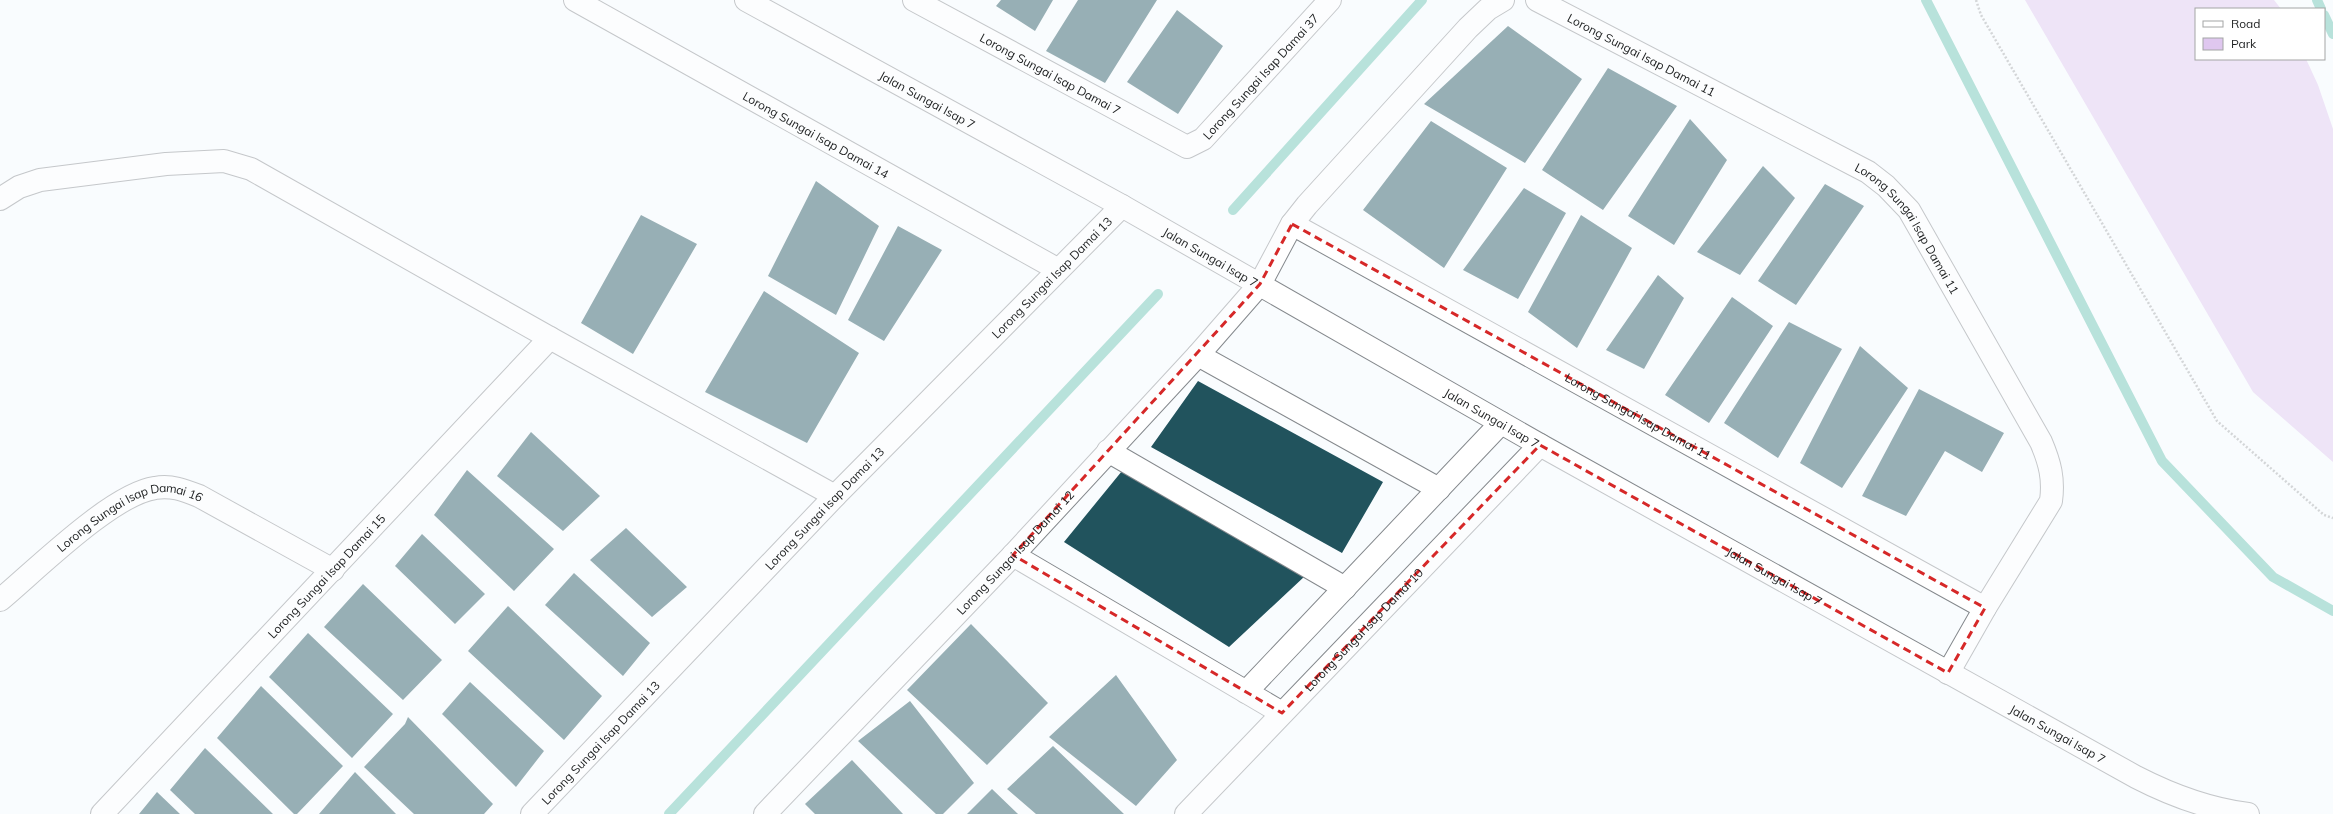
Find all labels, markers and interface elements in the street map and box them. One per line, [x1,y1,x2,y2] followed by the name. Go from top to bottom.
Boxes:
[2195,8,2325,60] legend
[1199,10,1321,142] street label: Lorong Sungai Isap Damai 37
[1565,10,1718,99] street label: Lorong Sungai Isap Damai 11
[2231,16,2260,31] text: Road
[978,30,1123,117] street label: Lorong Sungai Isap Damai 7
[2231,36,2257,51] text: Park
[877,67,978,132] street label: Jalan Sungai Isap 7
[740,88,892,181] street label: Lorong Sungai Isap Damai 14
[1853,159,1963,297] street label: Lorong Sungai Isap Damai 11
[988,213,1115,341] street label: Lorong Sungai Isap Damai 13
[1161,224,1261,290] street label: Jalan Sungai Isap 7
[1563,369,1714,462] street label: Lorong Sungai Isap Damai 11
[1442,384,1542,451] street label: Jalan Sungai Isap 7
[762,444,887,573] street label: Lorong Sungai Isap Damai 13
[53,479,206,555] street label: Lorong Sungai Isap Damai 16
[953,487,1077,617] street label: Lorong Sungai Isap Damai 12
[264,511,388,641] street label: Lorong Sungai Isap Damai 15
[1724,543,1825,608] street label: Jalan Sungai Isap 7
[1301,565,1426,694] street label: Lorong Sungai Isap Damai 10
[538,678,663,807] street label: Lorong Sungai Isap Damai 13
[2007,701,2108,766] street label: Jalan Sungai Isap 7

